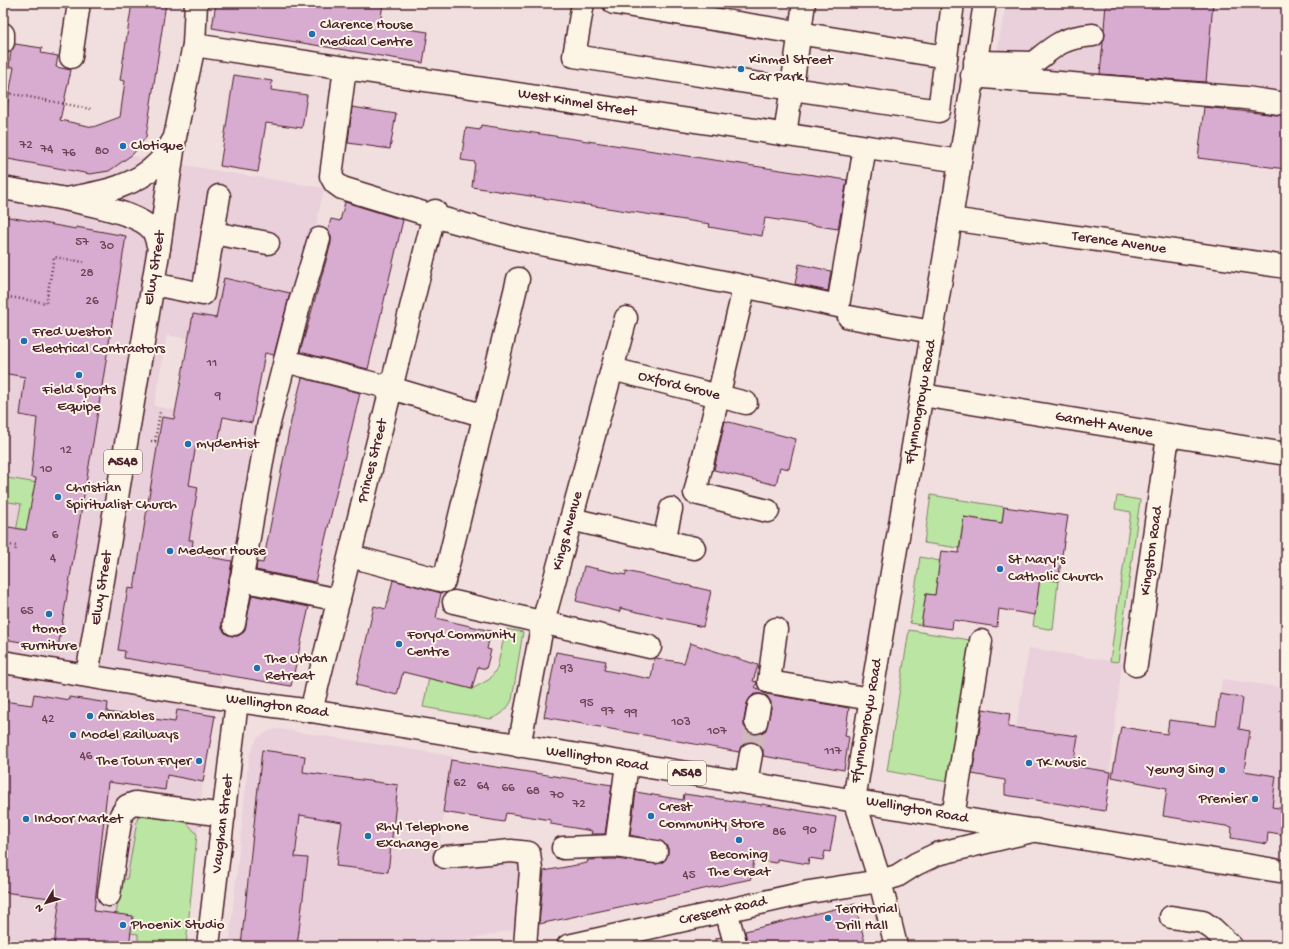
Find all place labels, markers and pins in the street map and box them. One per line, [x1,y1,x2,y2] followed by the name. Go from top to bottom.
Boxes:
[320,16,413,51] place label: Clarence House Medical Centre
[307,29,317,39] marker: Clarence House Medical Centre
[749,51,835,86] place label: Kinmel Street Car Park
[736,64,746,74] marker: Kinmel Street Car Park
[131,137,184,155] place label: Clotique
[118,141,128,151] marker: Clotique
[31,323,166,358] place label: Fred Weston Electrical Contractors
[19,336,29,346] marker: Fred Weston Electrical Contractors
[74,370,84,380] marker: Field Sports Equipe
[41,381,116,416] place label: Field Sports Equipe
[196,435,261,453] place label: mydentist
[183,439,193,449] marker: mydentist
[66,479,177,514] place label: Christian Spiritualist Church
[53,492,63,502] marker: Christian Spiritualist Church
[178,542,266,560] place label: Medeor House
[165,546,175,556] marker: Medeor House
[1008,551,1103,586] place label: St Mary's Catholic Church
[995,564,1005,574] marker: St Mary's Catholic Church
[44,609,54,619] marker: Home Furniture
[20,620,78,655] place label: Home Furniture
[406,626,516,661] place label: Foryd Community Centre
[394,639,404,649] marker: Foryd Community Centre
[264,650,327,685] place label: The Urban Retreat
[252,663,262,673] marker: The Urban Retreat
[98,707,154,725] place label: Annables
[85,711,95,721] marker: Annables
[81,726,179,744] place label: Model Railways
[68,730,78,740] marker: Model Railways
[96,752,193,770] place label: The Town Fryer
[1036,754,1087,772] place label: TK Music
[194,756,204,766] marker: The Town Fryer
[1024,758,1034,768] marker: TK Music
[1145,761,1214,779] place label: Yeung Sing
[1217,765,1227,775] marker: Yeung Sing
[1198,790,1249,808] place label: Premier
[1250,794,1260,804] marker: Premier
[659,798,765,833] place label: Crest Community Store
[34,810,124,828] place label: Indoor Market
[646,811,656,821] marker: Crest Community Store
[21,814,31,824] marker: Indoor Market
[376,818,469,853] place label: Rhyl Telephone Exchange
[363,831,373,841] marker: Rhyl Telephone Exchange
[734,835,744,845] marker: Becoming The Great
[707,846,772,881] place label: Becoming The Great
[835,900,898,935] place label: Territorial Drill Hall
[823,913,833,923] marker: Territorial Drill Hall
[130,916,225,934] place label: Phoenix Studio
[118,920,128,930] marker: Phoenix Studio

